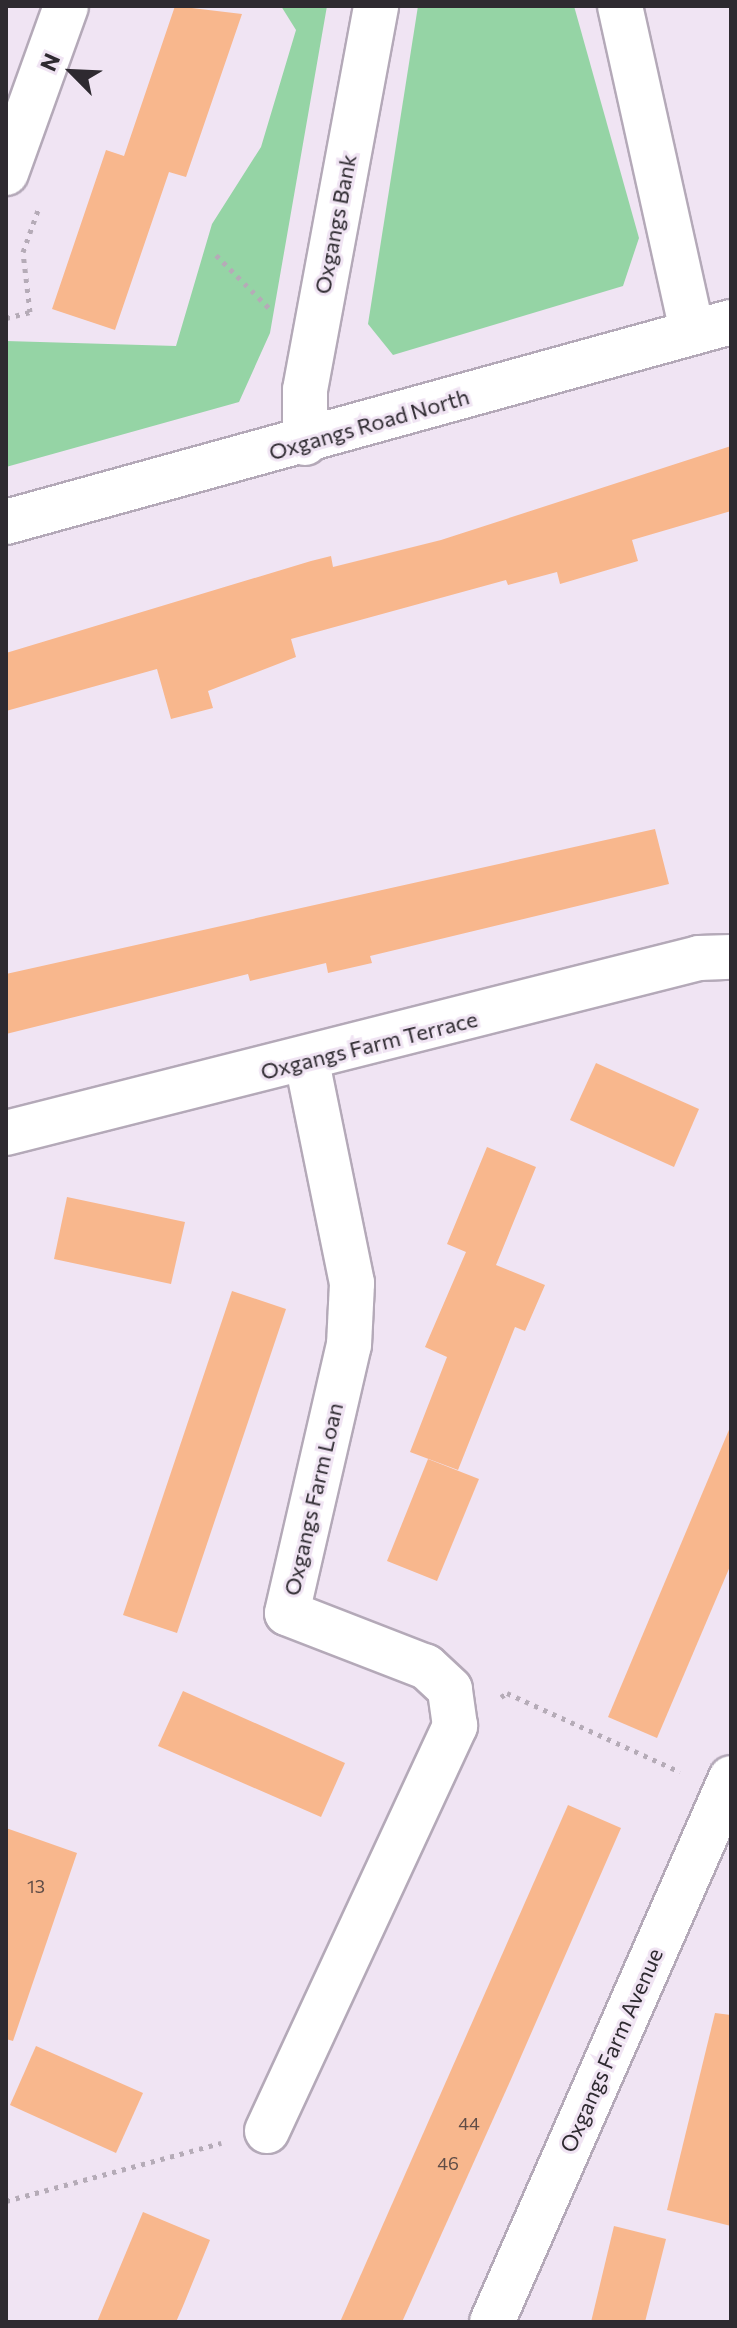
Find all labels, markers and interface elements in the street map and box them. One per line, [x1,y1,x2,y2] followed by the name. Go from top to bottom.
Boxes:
[32,32,112,112] north arrow
[34,49,65,75] text: N
[309,152,361,296] street label: Oxgangs Bank
[266,383,472,465] street label: Oxgangs Road North
[258,1005,480,1085] street label: Oxgangs Farm Terrace
[278,1400,348,1598] street label: Oxgangs Farm Loan
[27,1875,45,1897] house number: 13
[554,1944,668,2156] street label: Oxgangs Farm Avenue
[458,2112,480,2134] house number: 44
[437,2152,459,2174] house number: 46

